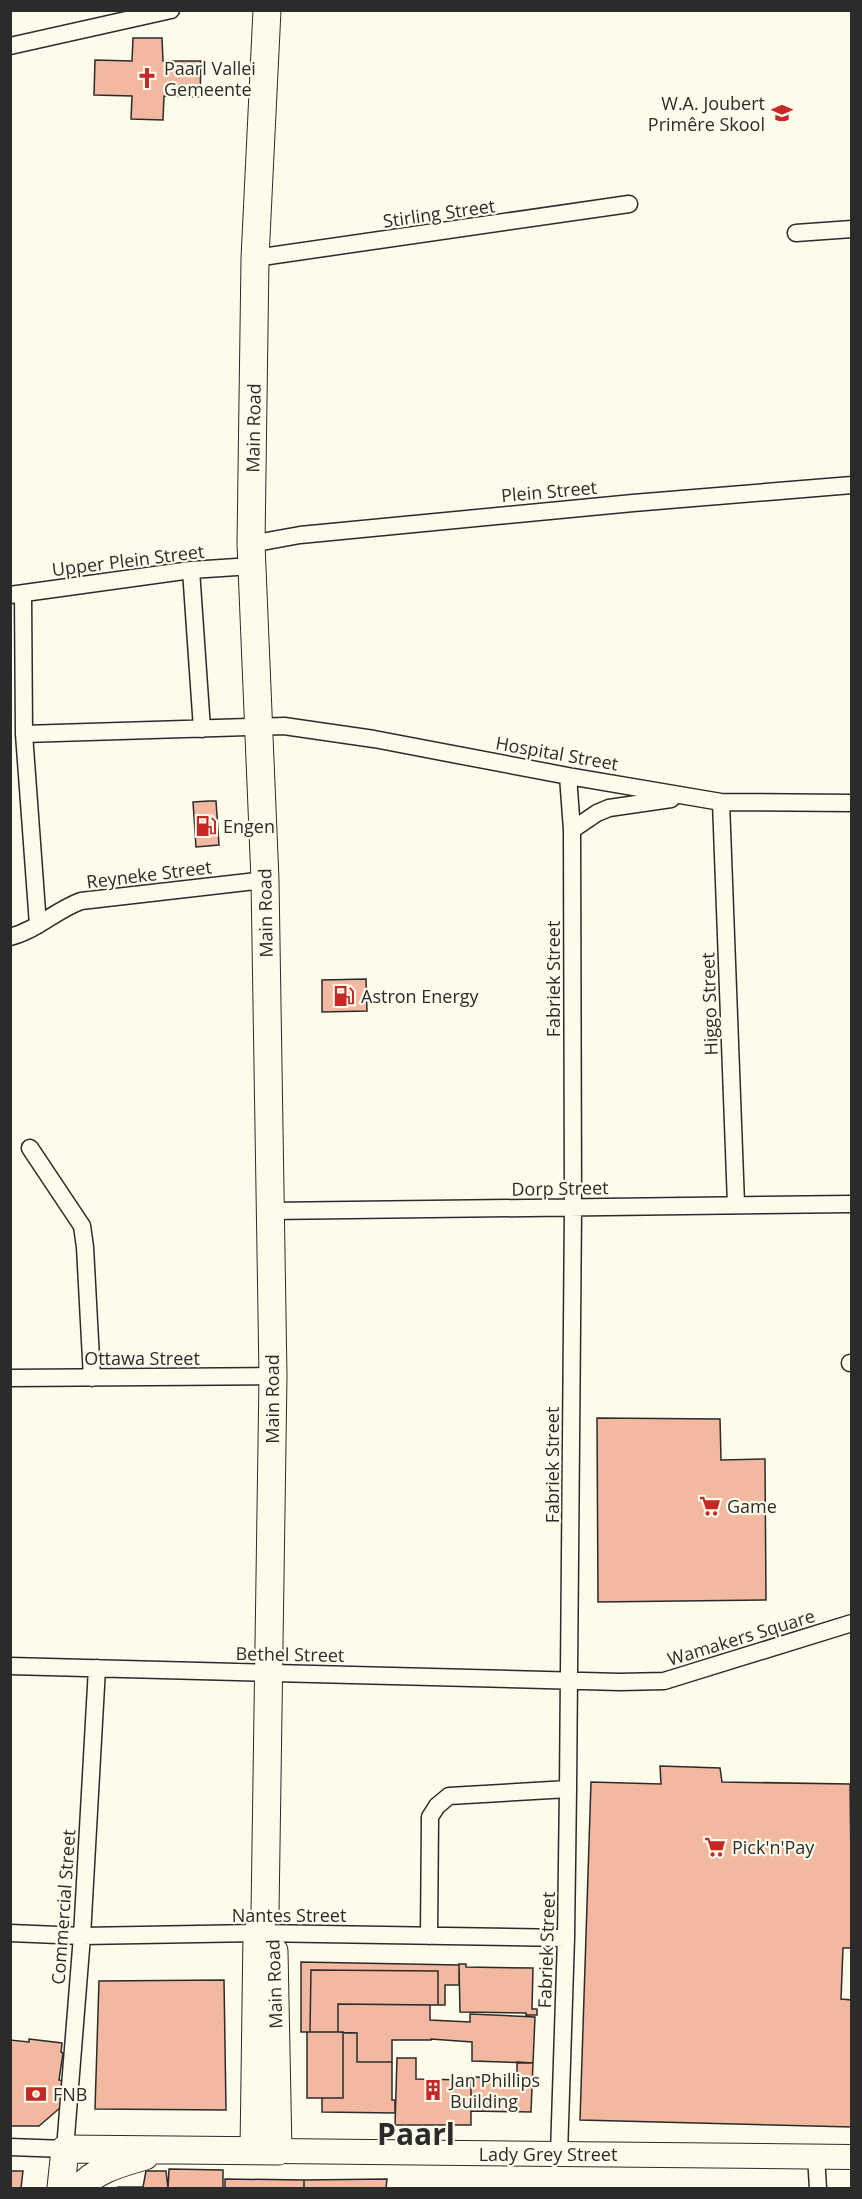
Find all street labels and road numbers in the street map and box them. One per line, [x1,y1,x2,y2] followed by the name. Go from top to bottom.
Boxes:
[381,193,497,233] street label: Stirling Street
[240,383,266,473] street label: Main Road
[500,475,598,507] street label: Plein Street
[50,539,206,581] street label: Upper Plein Street
[494,730,620,776] street label: Hospital Street
[85,854,213,894] street label: Reyneke Street
[252,868,278,958] street label: Main Road
[541,921,565,1037] street label: Fabriek Street
[695,952,723,1056] street label: Higgo Street
[511,1175,609,1201] street label: Dorp Street
[84,1346,200,1370] street label: Ottawa Street
[260,1354,284,1444] street label: Main Road
[540,1407,564,1523] street label: Fabriek Street
[664,1603,818,1671] street label: Wamakers Square
[235,1641,345,1667] street label: Bethel Street
[46,1829,80,1985] street label: Commercial Street
[532,1891,560,2009] street label: Fabriek Street
[232,1903,346,1927] street label: Nantes Street
[260,1939,288,2029] street label: Main Road
[479,2142,617,2166] street label: Lady Grey Street

